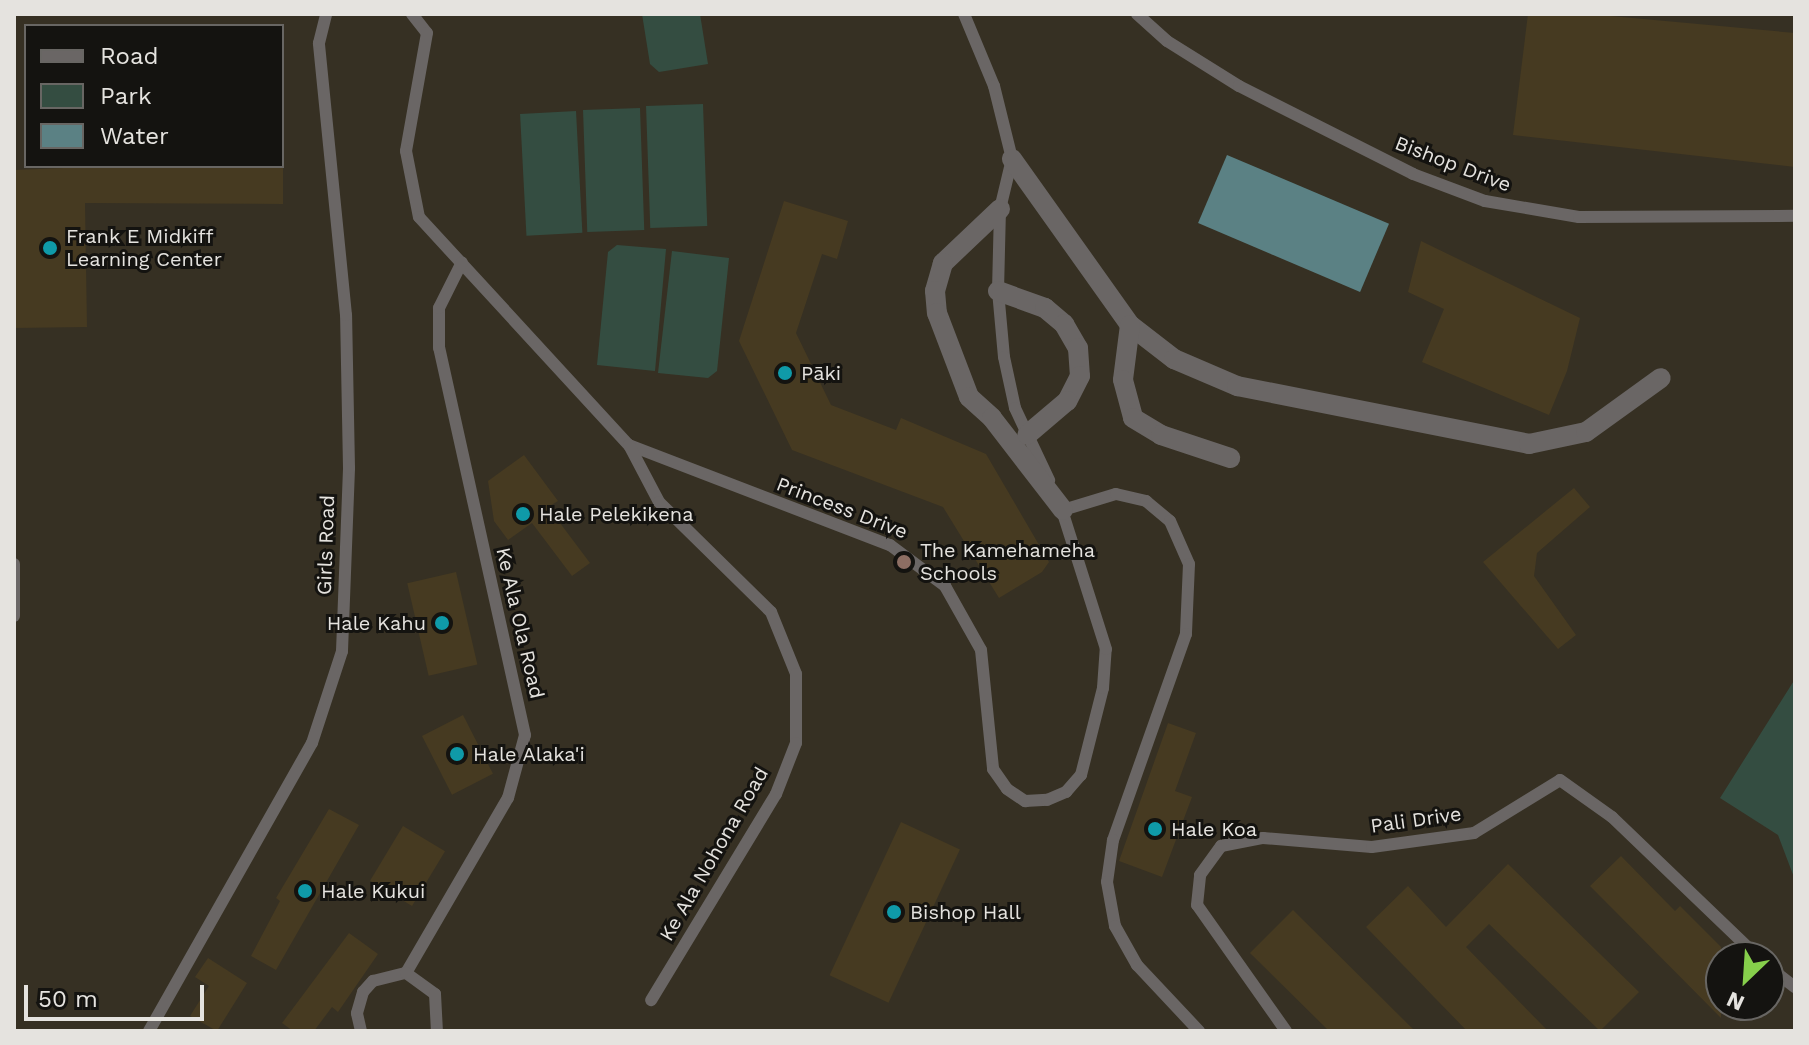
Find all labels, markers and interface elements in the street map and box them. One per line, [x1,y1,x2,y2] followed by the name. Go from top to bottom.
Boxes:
[24,24,284,168] legend
[100,42,159,70] text: Road
[100,82,152,110] text: Park
[100,122,169,150] text: Water
[1392,131,1514,197] street label: Bishop Drive
[66,224,222,271] place label: Frank E Midkiff Learning Center
[41,239,59,257] marker: Frank E Midkiff Learning Center
[801,361,841,385] place label: Pāki
[776,364,794,382] marker: Pāki
[773,472,911,544] street label: Princess Drive
[312,494,340,596] street label: Girls Road
[539,502,693,526] place label: Hale Pelekikena
[514,505,532,523] marker: Hale Pelekikena
[920,538,1095,585] place label: The Kamehameha Schools
[491,544,549,702] street label: Ke Ala Ola Road
[895,553,913,571] marker: The Kamehameha Schools
[327,611,426,635] place label: Hale Kahu
[433,614,451,632] marker: Hale Kahu
[473,742,586,766] place label: Hale Alaka'i
[448,745,466,763] marker: Hale Alaka'i
[654,762,774,946] street label: Ke Ala Nohona Road
[1369,802,1463,838] street label: Pali Drive
[1171,817,1257,841] place label: Hale Koa
[1146,820,1164,838] marker: Hale Koa
[321,879,425,903] place label: Hale Kukui
[296,882,314,900] marker: Hale Kukui
[910,900,1021,924] place label: Bishop Hall
[885,903,903,921] marker: Bishop Hall
[1705,941,1785,1021] north arrow
[28,969,208,1019] scale bar
[38,985,98,1013] text: 50 m
[1723,987,1748,1016] text: N

